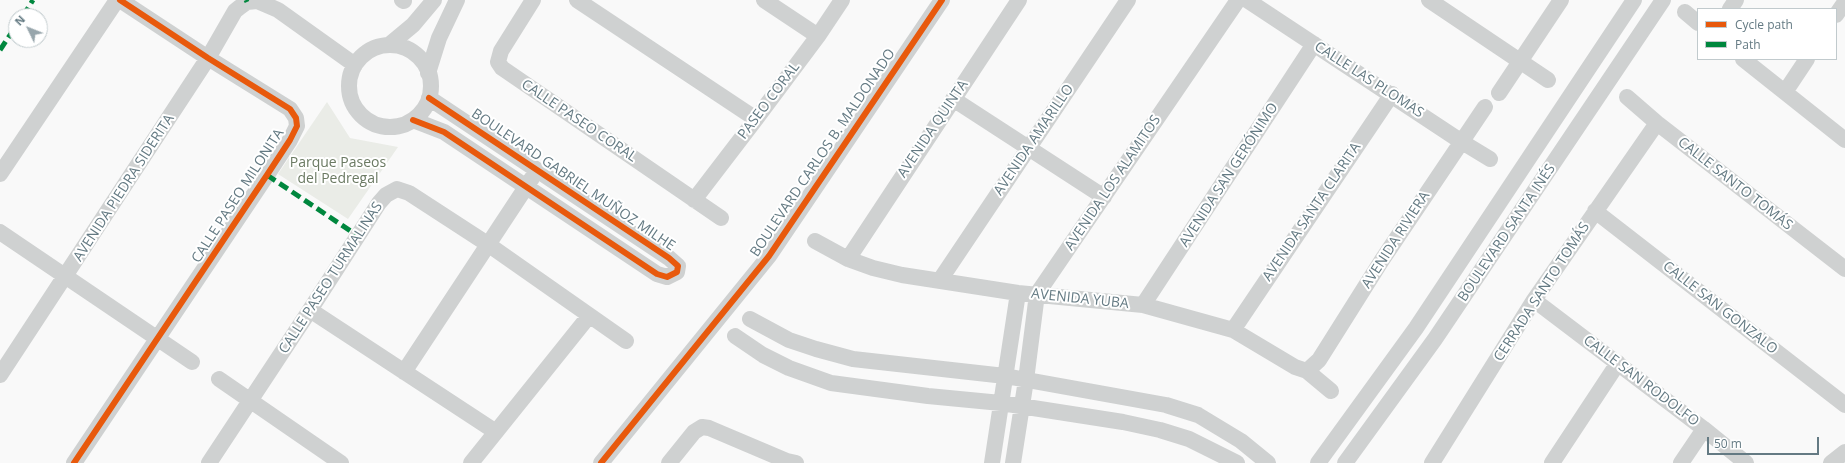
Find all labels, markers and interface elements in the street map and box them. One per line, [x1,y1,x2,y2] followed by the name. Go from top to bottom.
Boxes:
[8,8,48,48] north arrow
[1697,8,1837,60] legend
[11,12,28,29] text: N
[1735,16,1793,33] text: Cycle path
[1735,36,1761,53] text: Path
[1311,38,1427,122] street label: CALLE LAS PLOMAS
[747,46,899,260] street label: BOULEVARD CARLOS B. MALDONADO
[735,59,803,143] street label: PASEO CORAL
[518,76,640,166] street label: CALLE PASEO CORAL
[894,77,972,181] street label: AVENIDA QUINTA
[991,81,1077,199] street label: AVENIDA AMARILLO
[1176,100,1282,250] street label: AVENIDA SAN GERÓNIMO
[468,105,678,255] street label: BOULEVARD GABRIEL MUÑOZ MILHE
[70,111,178,265] street label: AVENIDA PIEDRA SIDERITA
[1061,112,1165,254] street label: AVENIDA LOS ALAMITOS
[188,126,288,266] street label: CALLE PASEO MILONITA
[1674,134,1796,234] street label: CALLE SANTO TOMÁS
[1259,140,1365,284] street label: AVENIDA SANTA CLARITA
[290,155,386,188] park label: Parque Paseos del Pedregal
[1455,161,1559,305] street label: BOULEVARD SANTA INÉS
[1358,188,1434,292] street label: AVENIDA RIVIERA
[276,199,386,357] street label: CALLE PASEO TURMALINAS
[1491,219,1593,365] street label: CERRADA SANTO TOMÁS
[1659,258,1781,358] street label: CALLE SAN GONZALO
[1030,286,1130,312] street label: AVENIDA YUBA
[1580,332,1702,430] street label: CALLE SAN RODOLFO
[1709,429,1821,455] scale bar
[1714,435,1742,452] text: 50 m

